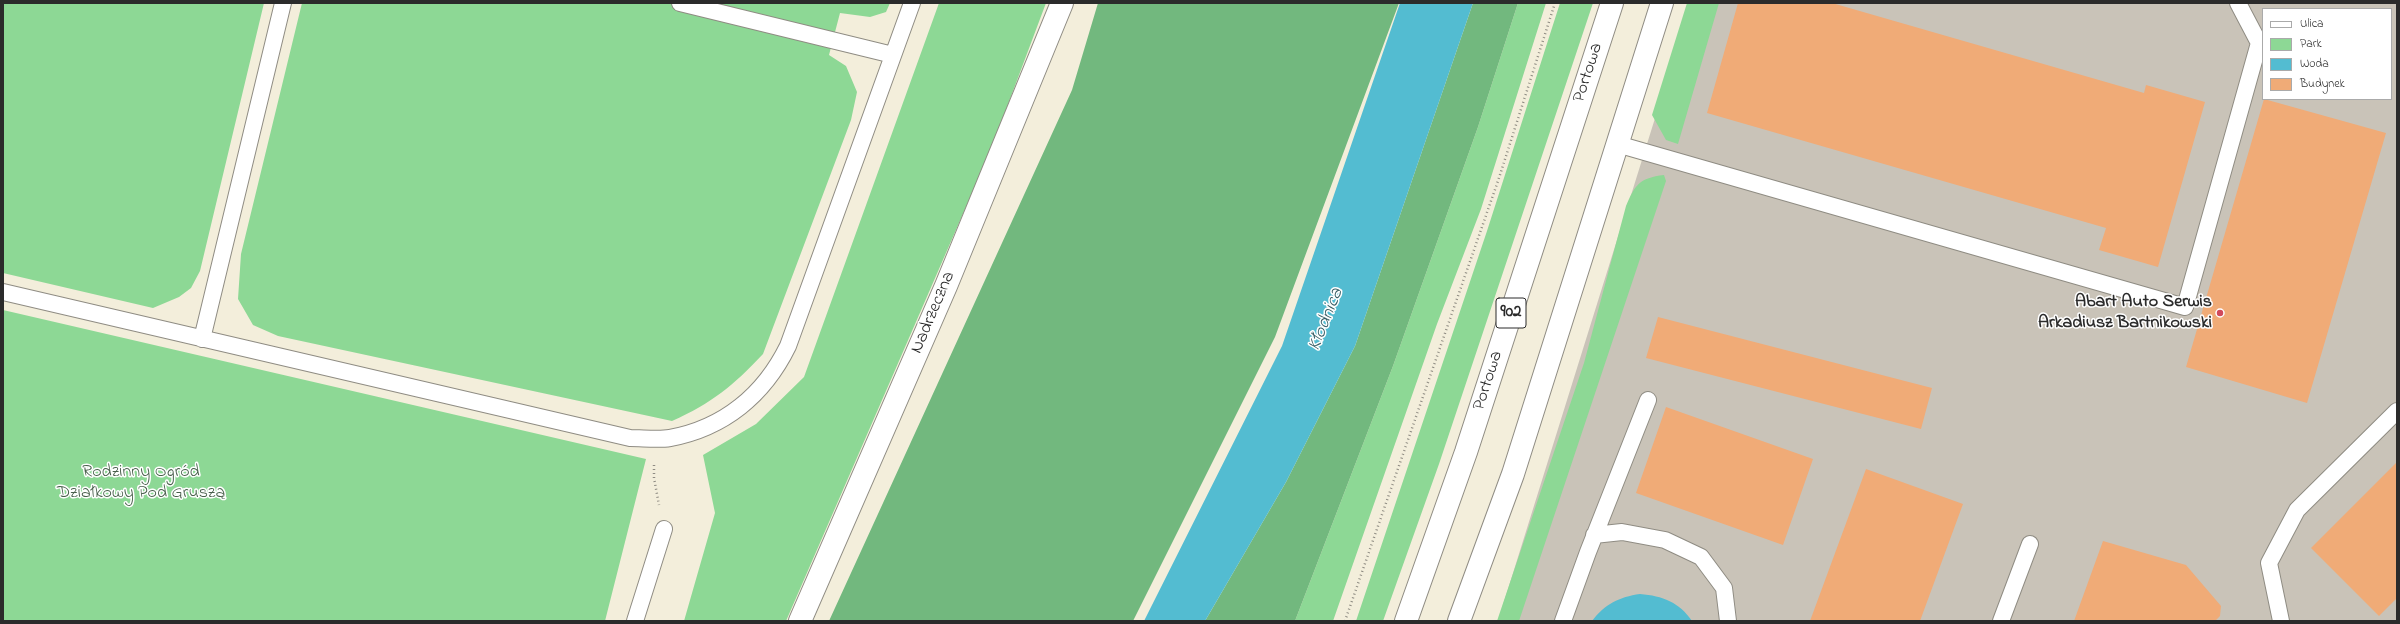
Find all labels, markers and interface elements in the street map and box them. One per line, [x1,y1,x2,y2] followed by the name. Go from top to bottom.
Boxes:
[2262,8,2392,100] legend
[2300,15,2324,33] text: Ulica
[2300,35,2322,53] text: Park
[1569,41,1609,105] street label: Portowa
[2300,55,2329,73] text: Woda
[2300,75,2345,93] text: Budynek
[907,269,961,357] street label: Nadrzeczna
[1304,285,1350,355] water label: Kłodnica
[2038,292,2212,334] place label: Abart Auto Serwis Arkadiusz Bartnikowski
[1496,298,1526,328] road number: 902
[2215,308,2225,318] marker: Abart Auto Serwis Arkadiusz Bartnikowski
[1469,349,1509,413] street label: Portowa
[57,462,225,504] park label: Rodzinny Ogród Działkowy Pod Gruszą

